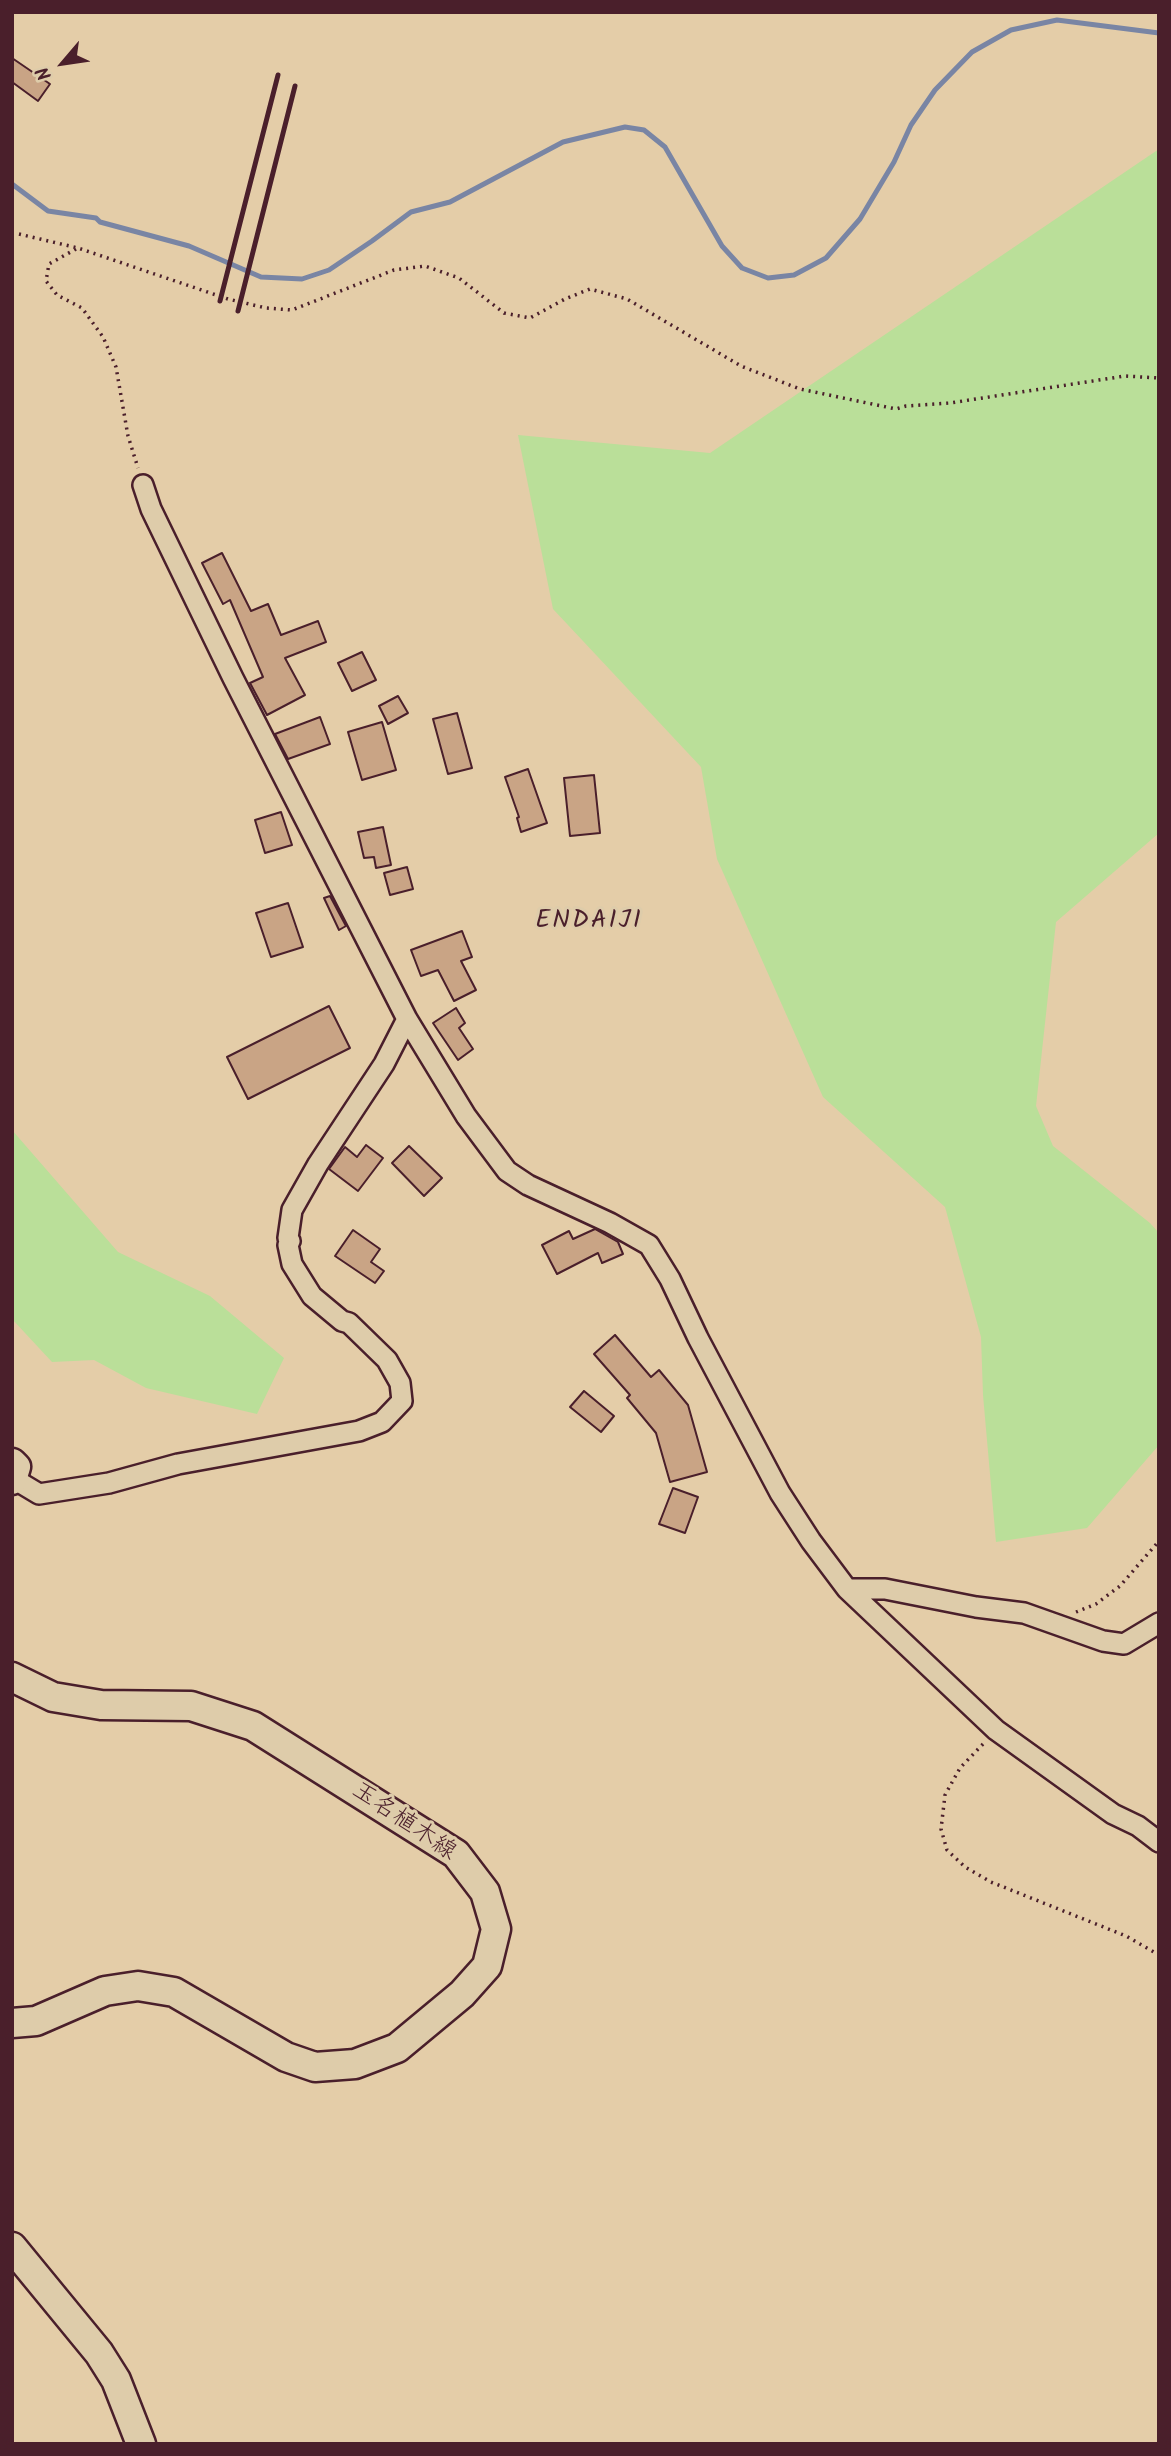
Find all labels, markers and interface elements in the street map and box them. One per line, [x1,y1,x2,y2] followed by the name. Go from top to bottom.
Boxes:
[28,28,98,98] north arrow
[29,61,61,86] text: N
[536,907,642,939] district label: ENDAIJI
[345,1778,461,1868] street label: 玉名植木線

